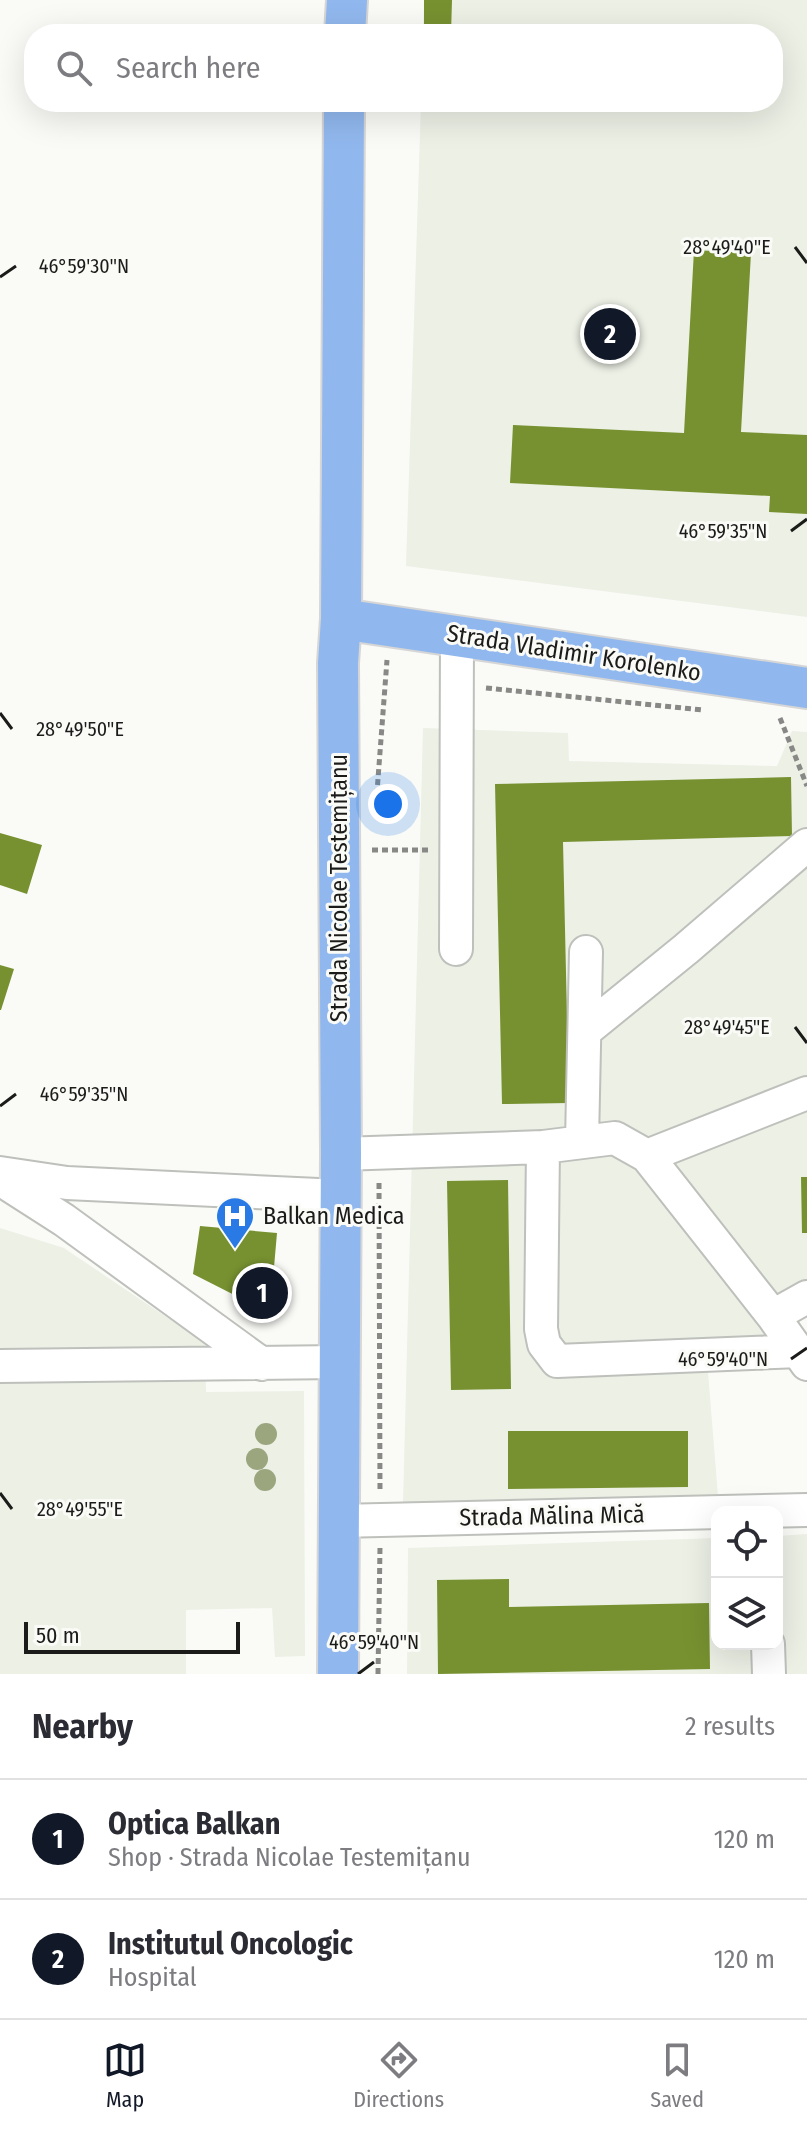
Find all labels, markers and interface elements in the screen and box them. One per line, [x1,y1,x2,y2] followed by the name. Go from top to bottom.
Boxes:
[24,24,783,112] search box
[52,46,96,90] icon: search
[116,50,261,86] text: Search here
[683,235,771,259] text: 28°49'40"E
[39,254,129,278] text: 46°59'30"N
[584,304,636,364] pin: 2
[679,519,767,543] text: 46°59'35"N
[445,619,703,687] street label: Strada Vladimir Korolenko
[36,717,124,741] text: 28°49'50"E
[325,754,354,1022] street label: Strada Nicolae Testemițanu
[368,784,408,824] your location
[684,1015,770,1039] text: 28°49'45"E
[40,1082,128,1106] text: 46°59'35"N
[214,1195,256,1250] hospital icon: Balkan Medica
[263,1202,404,1230] place label: Balkan Medica
[236,1263,288,1323] pin: 1
[678,1347,768,1371] text: 46°59'40"N
[37,1497,123,1521] text: 28°49'55"E
[459,1500,645,1532] street label: Strada Mălina Mică
[711,1506,783,1650] map controls
[711,1506,783,1578] button: locate
[711,1578,783,1650] button: layers
[24,1618,240,1654] scale bar
[36,1622,80,1649] text: 50 m
[329,1630,419,1654] text: 46°59'40"N
[32,1706,133,1747] text: Nearby
[685,1711,775,1742] text: 2 results
[108,1806,280,1842] text: Optica Balkan
[53,1824,64,1855] text: 1
[714,1824,775,1855] text: 120 m
[108,1842,471,1873] text: Shop · Strada Nicolae Testemițanu
[108,1926,353,1962] text: Institutul Oncologic
[52,1944,64,1975] text: 2
[714,1944,775,1975] text: 120 m
[108,1962,197,1993] text: Hospital
[103,2038,147,2113] tab: Map
[353,2038,444,2113] tab: Directions
[650,2038,704,2113] tab: Saved

